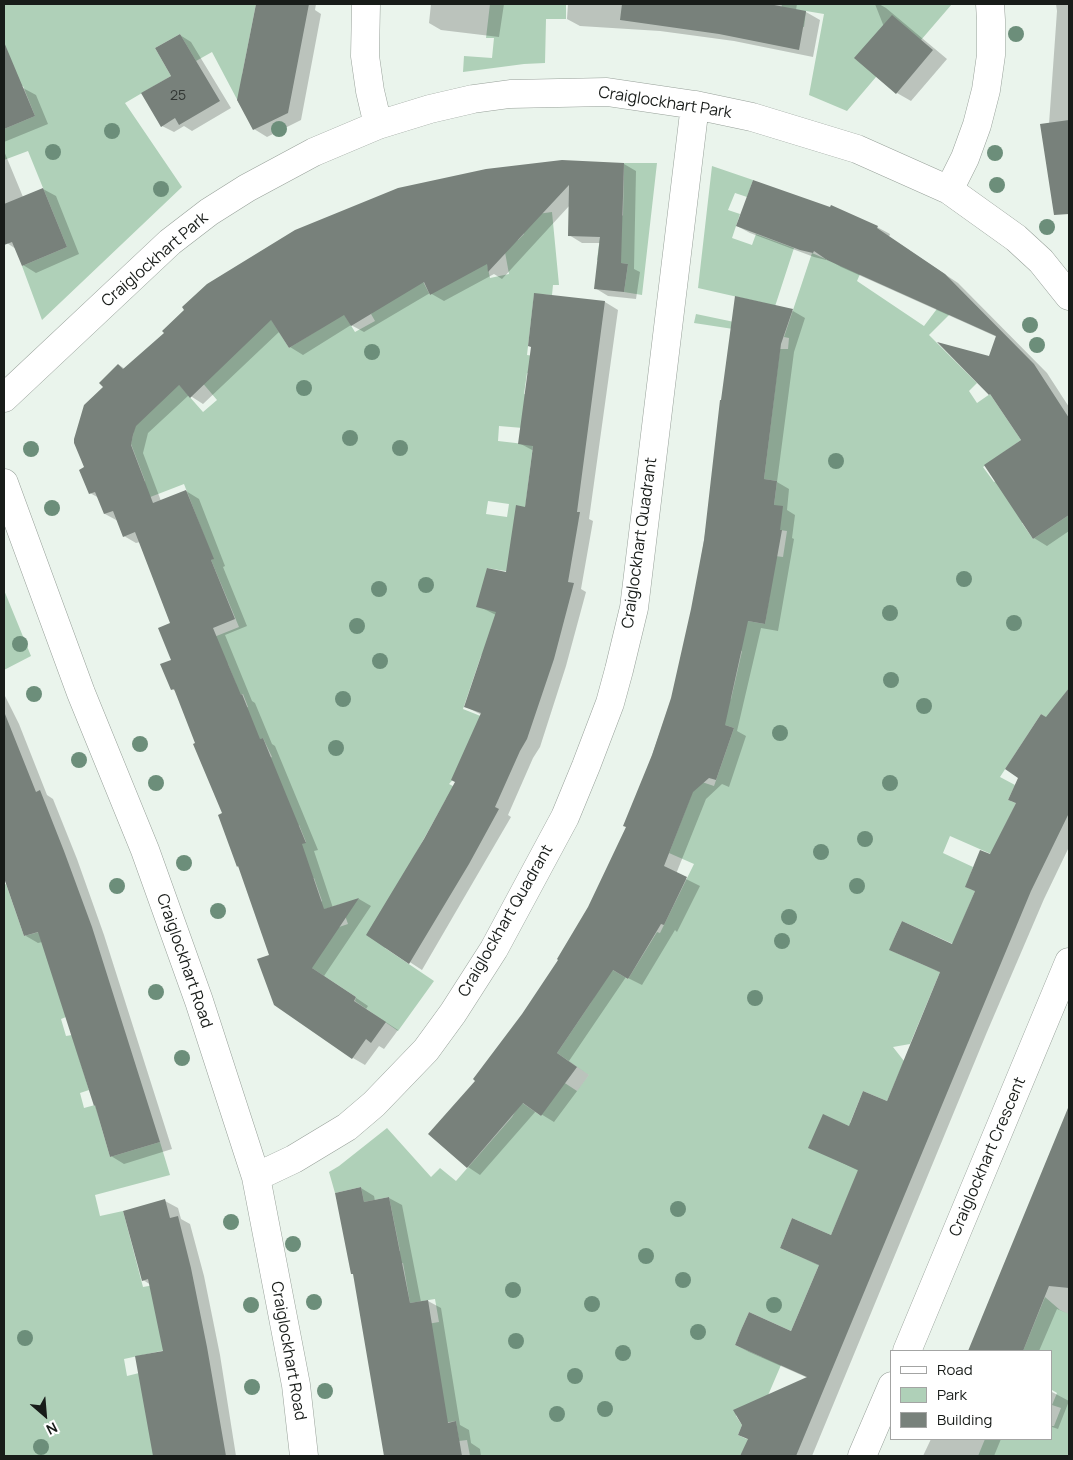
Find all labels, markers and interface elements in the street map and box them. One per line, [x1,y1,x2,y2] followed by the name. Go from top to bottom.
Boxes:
[597,83,733,123] street label: Craiglockhart Park
[170,88,186,104] house number: 25
[98,209,212,311] street label: Craiglockhart Park
[618,456,662,630] street label: Craiglockhart Quadrant
[455,842,557,1000] street label: Craiglockhart Quadrant
[152,891,216,1031] street label: Craiglockhart Road
[946,1074,1030,1240] street label: Craiglockhart Crescent
[266,1280,310,1422] street label: Craiglockhart Road
[890,1350,1053,1440] legend
[937,1359,973,1380] text: Road
[937,1384,967,1405] text: Park
[20,1390,70,1440] north arrow
[937,1409,992,1430] text: Building
[43,1418,61,1440] text: N

